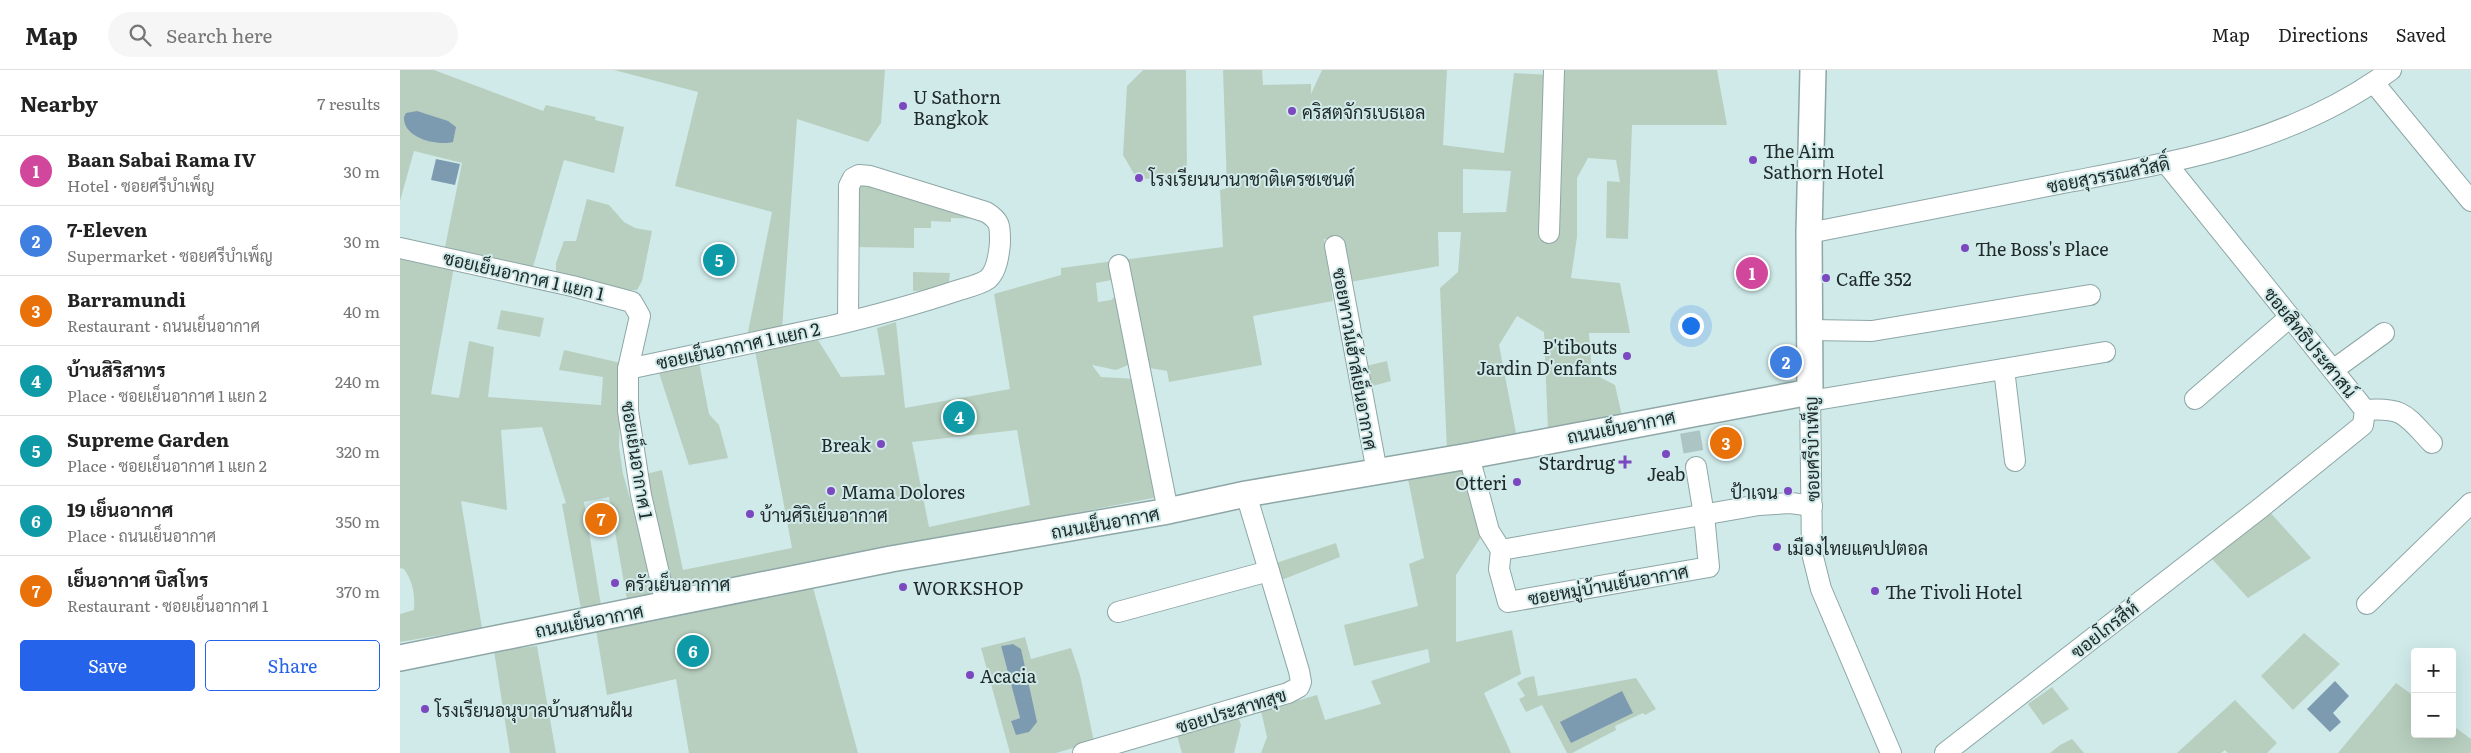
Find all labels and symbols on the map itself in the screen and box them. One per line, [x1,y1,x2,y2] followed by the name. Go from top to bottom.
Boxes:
[913,83,1001,131] place label: U Sathorn Bangkok
[1302,98,1426,125] place label: คริสตจักรเบธเอล
[897,100,909,112] marker: U Sathorn Bangkok
[1286,105,1298,117] marker: คริสตจักรเบธเอล
[1763,137,1884,185] place label: The Aim Sathorn Hotel
[2044,148,2172,199] street label: ซอยสุวรรณสวัสดิ์
[1747,154,1759,166] marker: The Aim Sathorn Hotel
[1148,165,1355,192] place label: โรงเรียนนานาชาติเครซเซนต์
[1133,172,1145,184] marker: โรงเรียนนานาชาติเครซเซนต์
[1975,235,2109,262] place label: The Boss's Place
[703,241,735,279] pin: 5
[1959,242,1971,254] marker: The Boss's Place
[441,243,607,307] street label: ซอยเย็นอากาศ 1 แยก 1
[1736,254,1768,292] pin: 1
[1836,265,1912,292] place label: Caffe 352
[1327,266,1385,452] street label: ซอยทาวน์เฮ้าส์เย็นอากาศ
[1820,272,1832,284] marker: Caffe 352
[2258,281,2364,403] street label: ซอยสิทธิประศาสน์
[1678,313,1704,339] your location
[654,314,822,376] street label: ซอยเย็นอากาศ 1 แยก 2
[1476,333,1617,381] place label: P'tibouts Jardin D'enfants
[1770,343,1802,381] pin: 2
[1621,350,1633,362] marker: P'tibouts Jardin D'enfants
[1797,396,1825,502] street label: ซอยศรีบำเพ็ญ
[943,398,975,436] pin: 4
[615,399,661,521] street label: ซอยเย็นอากาศ 1
[1564,402,1678,450] street label: ถนนเย็นอากาศ
[1710,424,1742,462] pin: 3
[821,431,872,458] place label: Break
[875,438,887,450] marker: Break
[1660,448,1672,460] marker: Jeab
[1539,449,1616,476] place label: Stardrug
[1619,456,1631,468] marker: Stardrug
[1647,460,1685,487] place label: Jeab
[1455,469,1507,496] place label: Otteri
[1511,476,1523,488] marker: Otteri
[841,478,965,505] place label: Mama Dolores
[1730,478,1778,505] place label: ป้าเจน
[825,485,837,497] marker: Mama Dolores
[1782,485,1794,497] marker: ป้าเจน
[1049,499,1161,545] street label: ถนนเย็นอากาศ
[585,500,617,538] pin: 7
[760,501,888,528] place label: บ้านศิริเย็นอากาศ
[744,508,756,520] marker: บ้านศิริเย็นอากาศ
[1787,534,1928,561] place label: เมืองไทยแคปปตอล
[1771,541,1783,553] marker: เมืองไทยแคปปตอล
[1525,557,1691,612] street label: ซอยหมู่บ้านเย็นอากาศ
[625,570,730,597] place label: ครัวเย็นอากาศ
[913,574,1023,601] place label: WORKSHOP
[609,577,621,589] marker: ครัวเย็นอากาศ
[1885,578,2022,605] place label: The Tivoli Hotel
[897,581,909,593] marker: WORKSHOP
[1869,585,1881,597] marker: The Tivoli Hotel
[2064,594,2144,664] street label: ฃอยโกรสีห์
[532,596,646,644] street label: ถนนเย็นอากาศ
[677,632,709,670] pin: 6
[980,662,1037,689] place label: Acacia
[964,669,976,681] marker: Acacia
[1172,680,1290,740] street label: ซอยประสาทสุข
[434,696,633,723] place label: โรงเรียนอนุบาลบ้านสานฝัน
[419,703,431,715] marker: โรงเรียนอนุบาลบ้านสานฝัน

